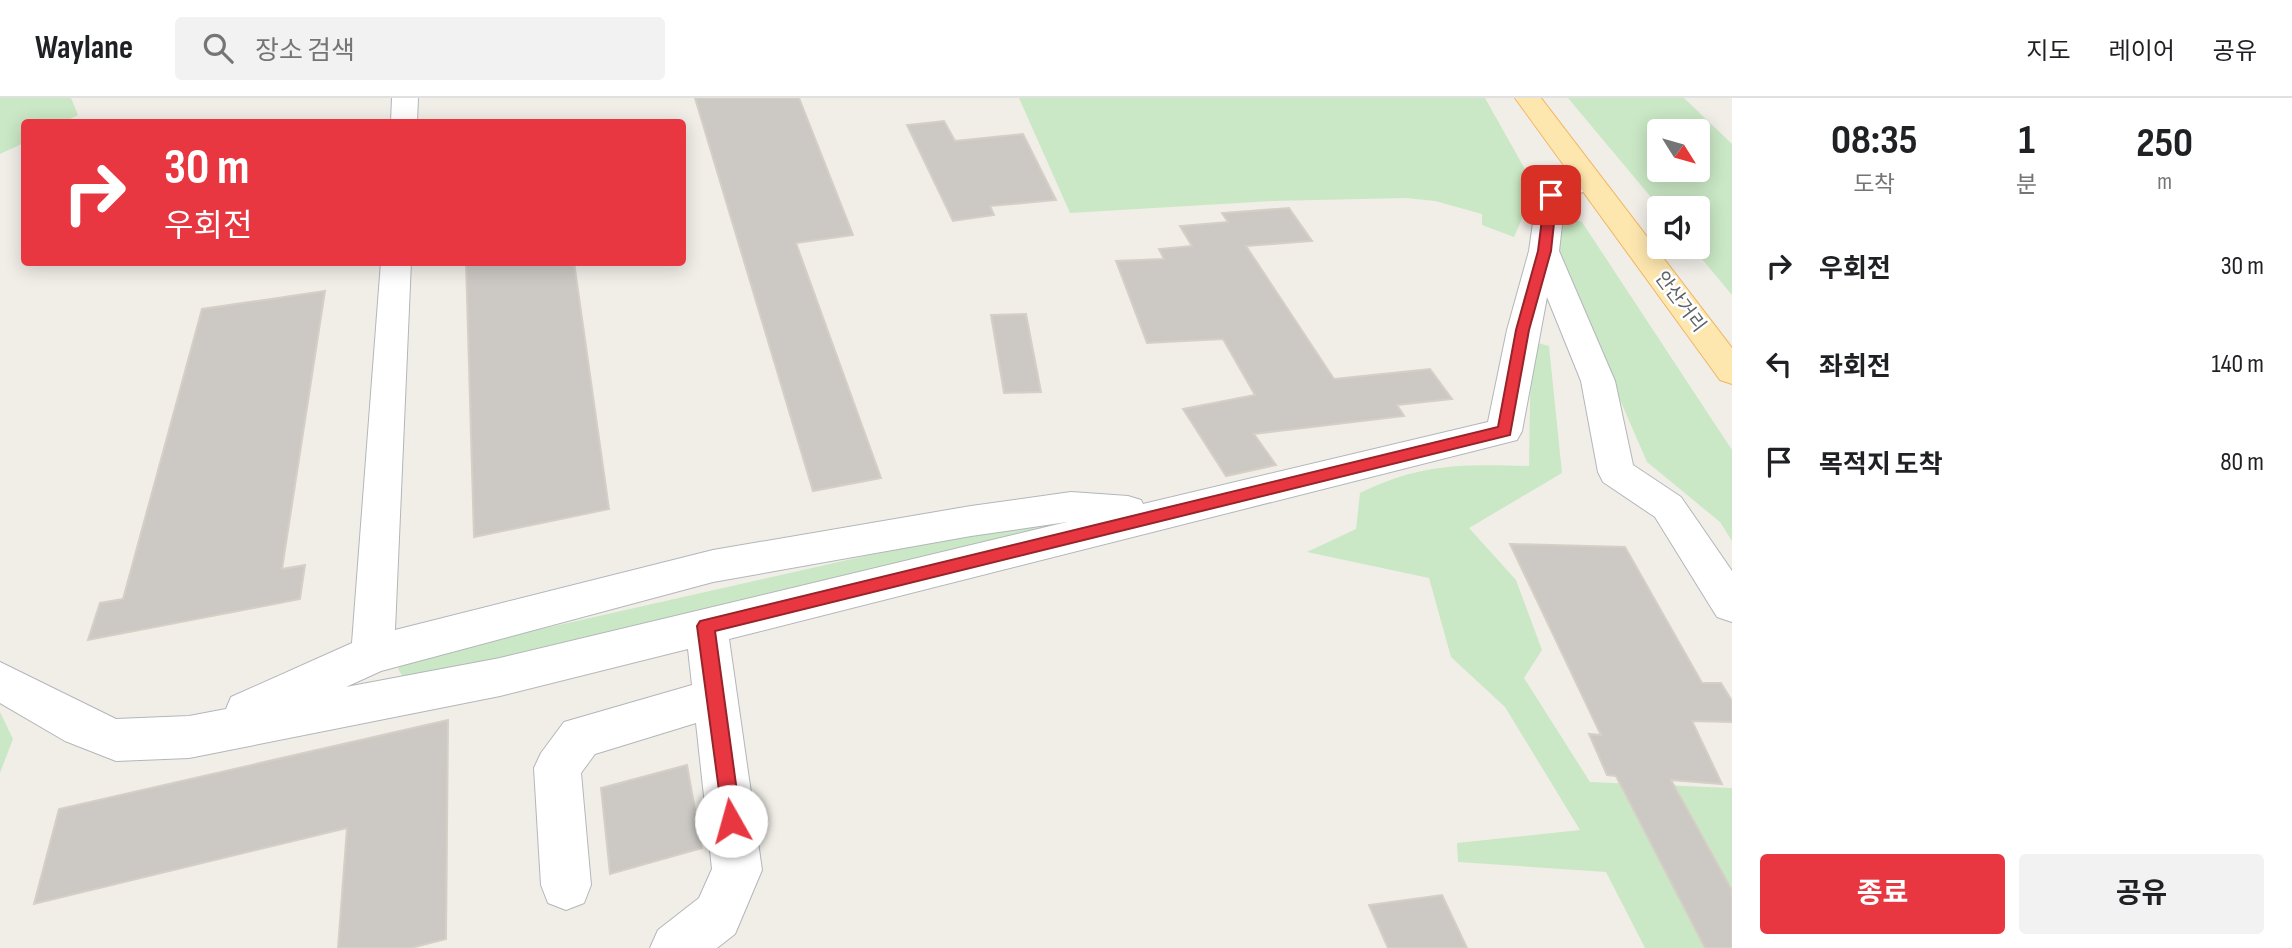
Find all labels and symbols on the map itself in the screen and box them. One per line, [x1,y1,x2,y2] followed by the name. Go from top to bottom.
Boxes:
[1647,119,1710,182] north arrow
[1521,165,1581,225] pin
[1650,267,1710,337] street label: 안산거리
[694,784,768,858] position arrow

